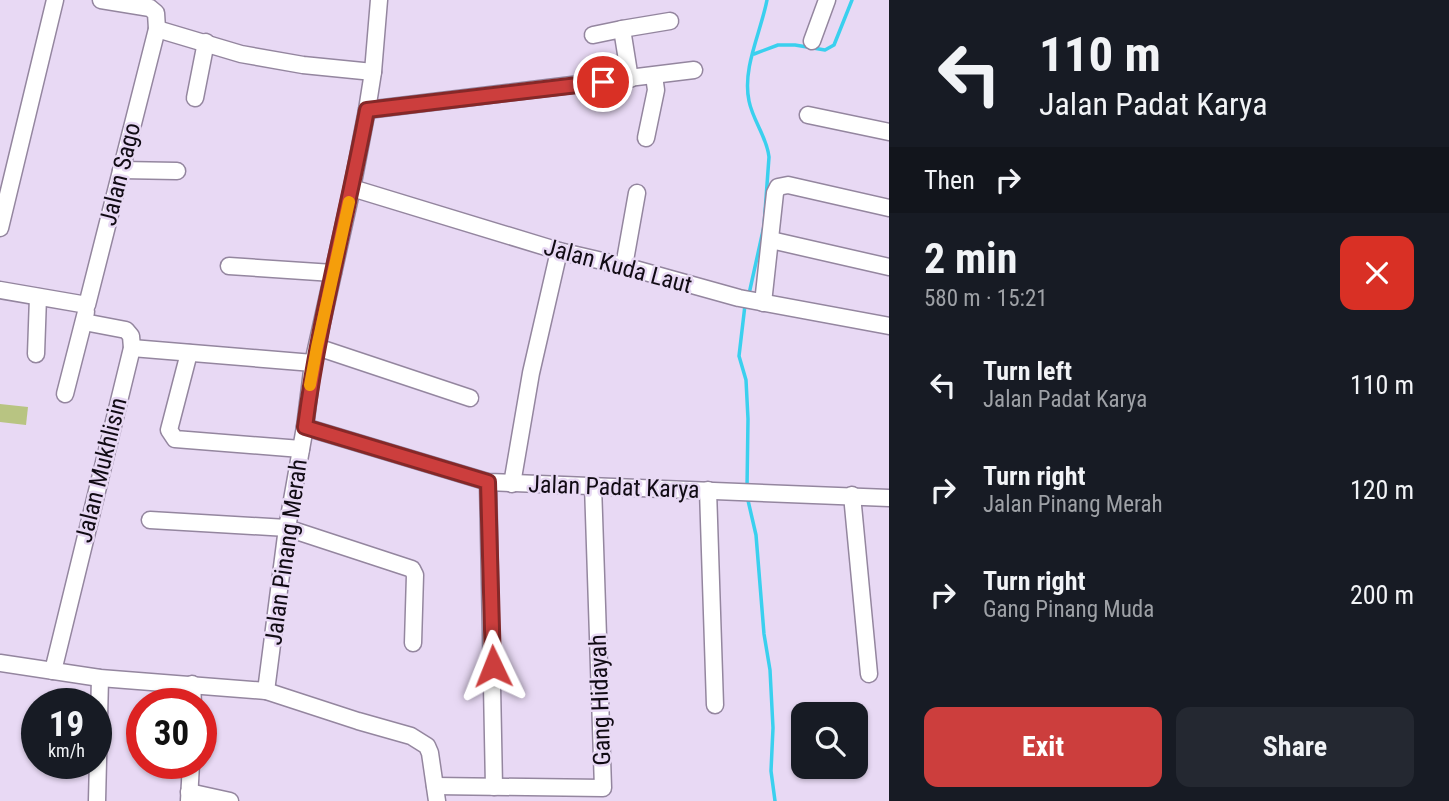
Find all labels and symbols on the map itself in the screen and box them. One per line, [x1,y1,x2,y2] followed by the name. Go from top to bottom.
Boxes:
[573,52,633,112] pin
[94,120,146,228] street label: Jalan Sago
[541,233,695,299] street label: Jalan Kuda Laut
[69,395,133,545] street label: Jalan Mukhlisin
[259,457,313,647] street label: Jalan Pinang Merah
[528,470,700,504] street label: Jalan Padat Karya
[456,629,530,703] position arrow
[584,634,616,766] street label: Gang Hidayah
[126,688,217,779] speed limit sign: 30

